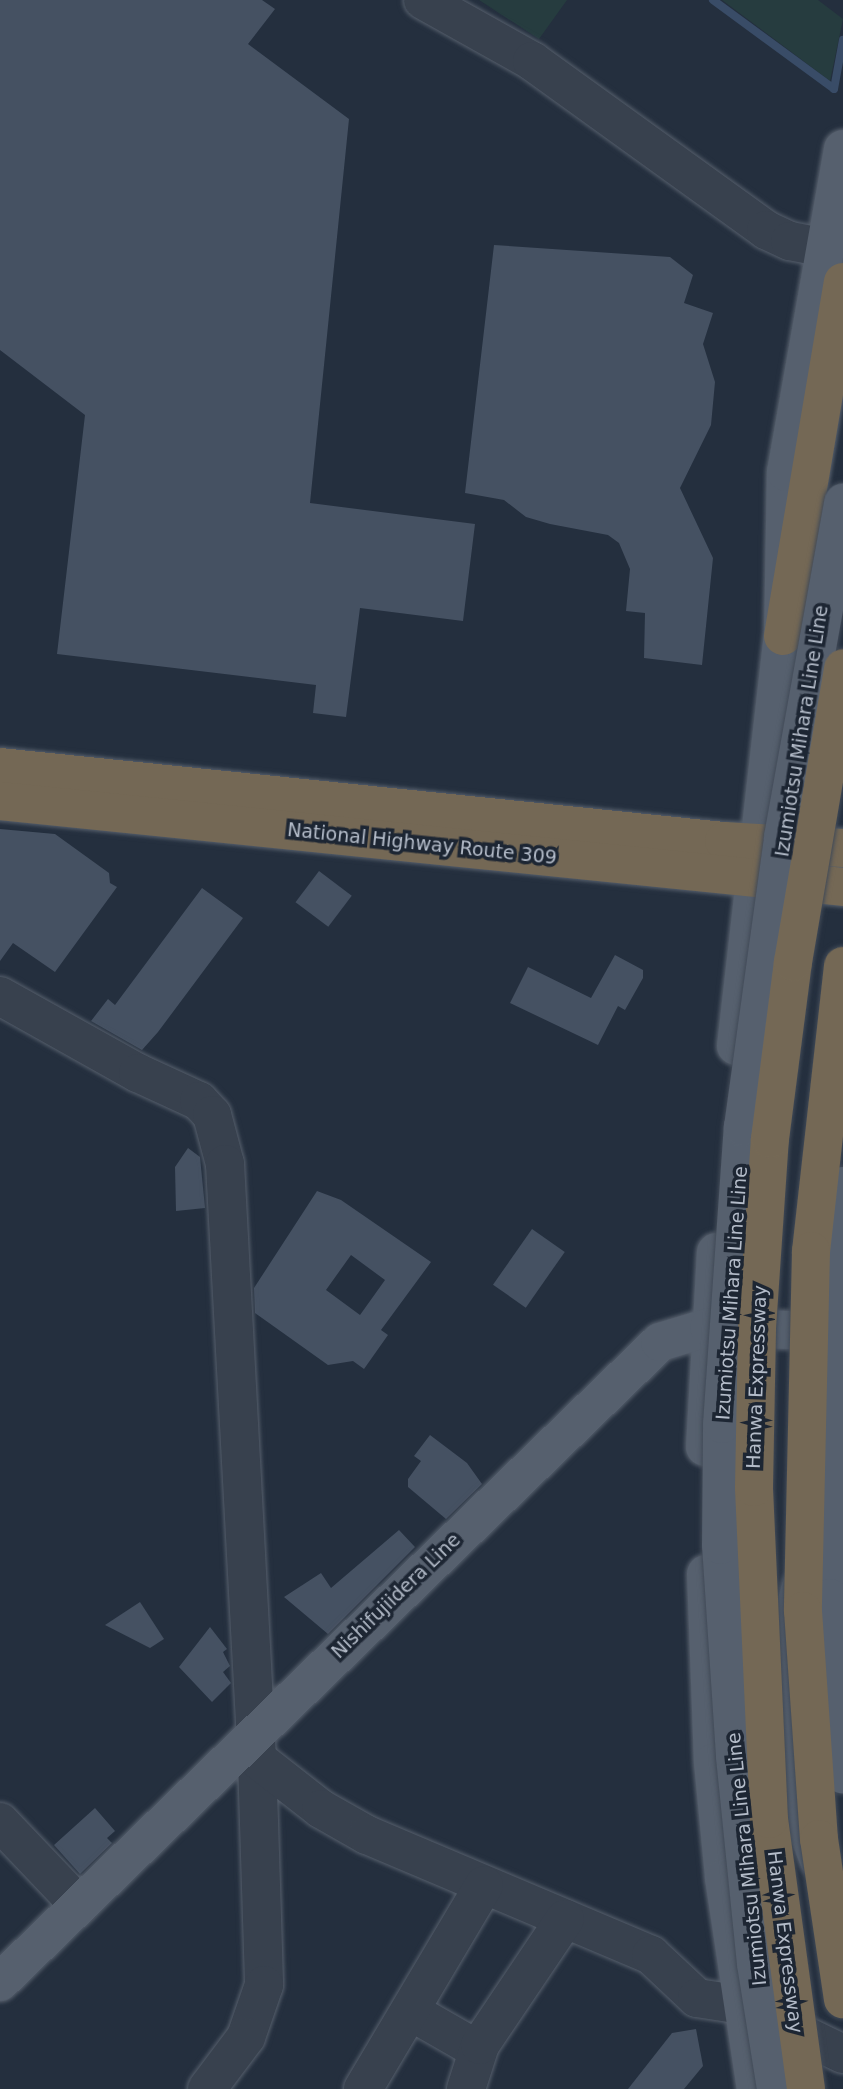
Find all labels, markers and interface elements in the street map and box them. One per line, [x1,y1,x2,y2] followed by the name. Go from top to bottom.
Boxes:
[771,604,833,858] street label: Izumiotsu Mihara Line Line
[286,819,558,869] street label: National Highway Route 309
[712,1165,752,1421] street label: Izumiotsu Mihara Line Line
[742,1285,772,1469] street label: Hanwa Expressway
[327,1529,465,1663] street label: Nishifujiidera Line
[722,1731,772,1987] street label: Izumiotsu Mihara Line Line
[762,1849,808,2035] street label: Hanwa Expressway

